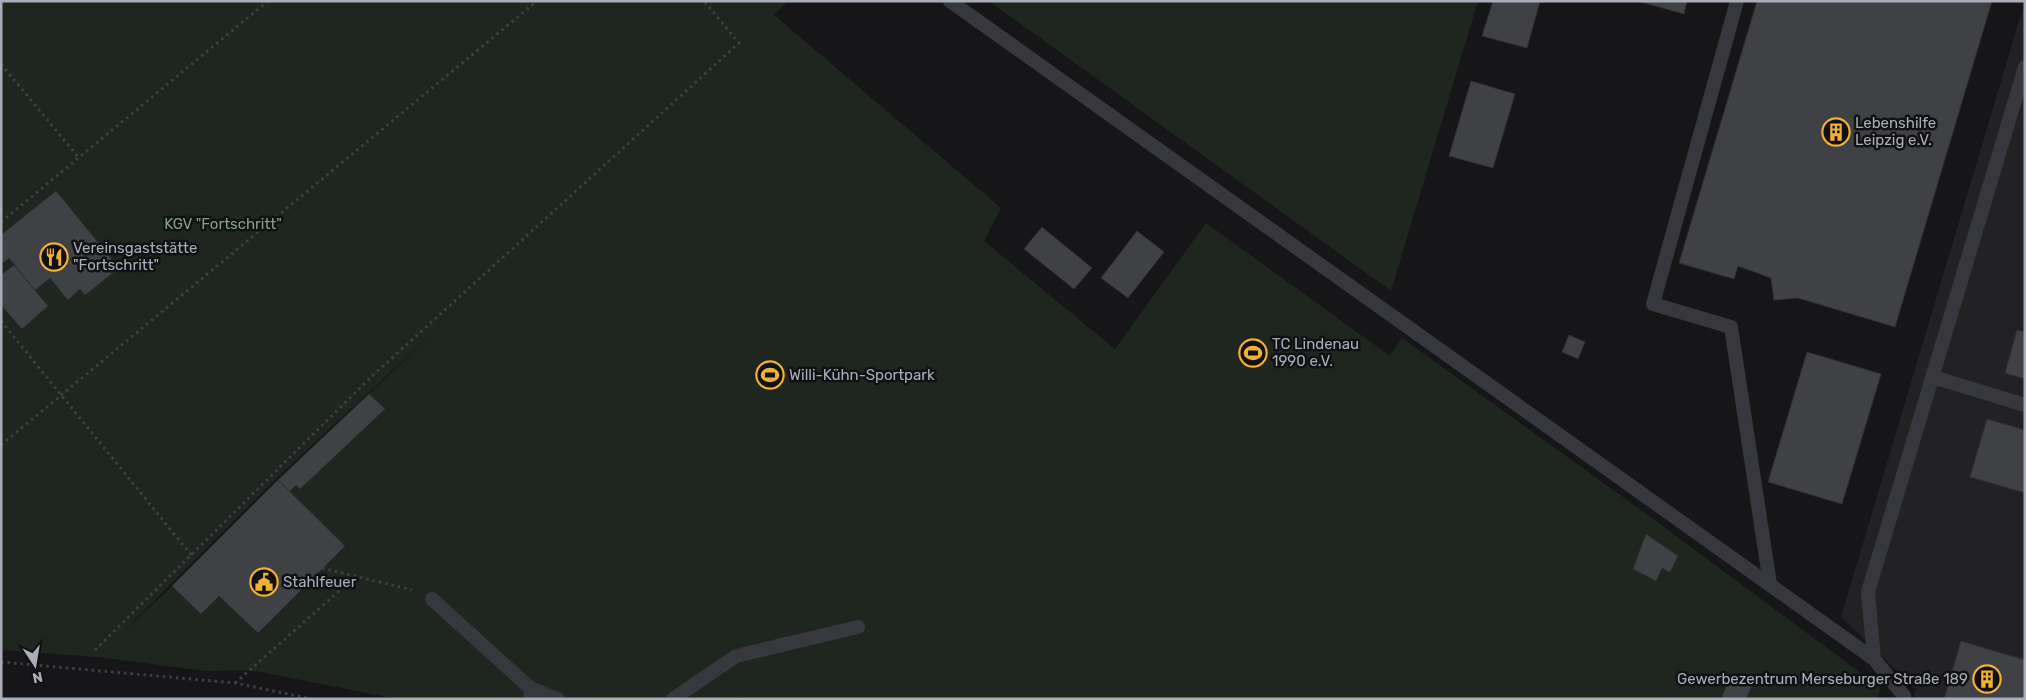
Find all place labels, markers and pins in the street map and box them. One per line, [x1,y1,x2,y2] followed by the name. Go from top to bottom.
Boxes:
[1855,114,1936,149] place label: Lebenshilfe Leipzig e.V.
[1821,117,1851,147] building icon: Lebenshilfe Leipzig e.V.
[73,239,197,274] place label: Vereinsgaststätte "Fortschritt"
[39,242,69,272] restaurant icon: Vereinsgaststätte "Fortschritt"
[1272,335,1359,370] place label: TC Lindenau 1990 e.V.
[1238,338,1268,368] sports icon: TC Lindenau 1990 e.V.
[755,360,785,390] sports icon: Willi-Kühn-Sportpark
[789,366,935,384] place label: Willi-Kühn-Sportpark
[249,567,279,597] public building icon: Stahlfeuer
[283,573,357,591] place label: Stahlfeuer
[1972,664,2002,694] building icon: Gewerbezentrum Merseburger Straße 189
[1677,670,1968,688] place label: Gewerbezentrum Merseburger Straße 189

